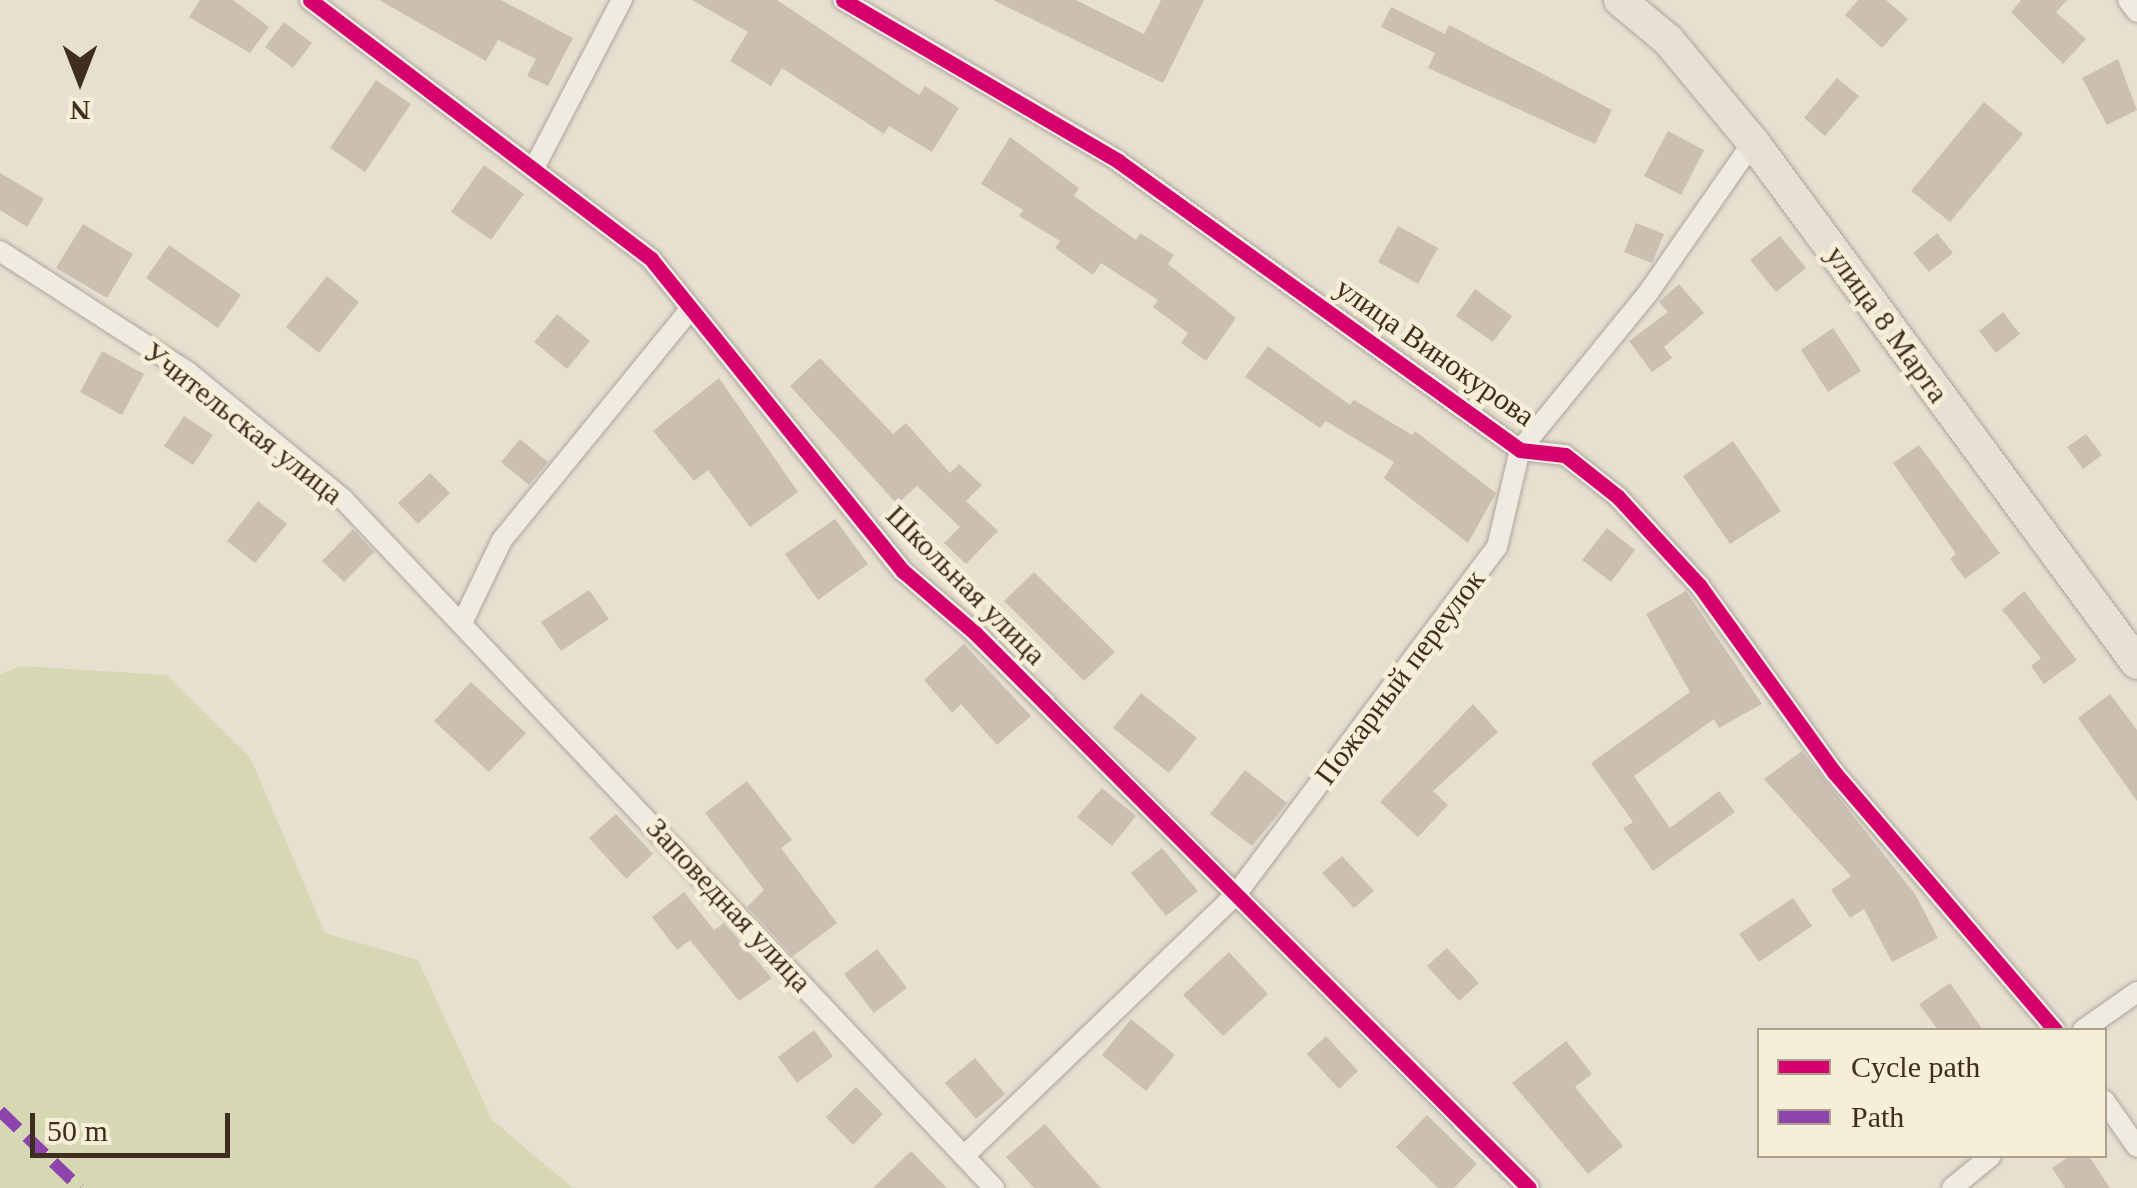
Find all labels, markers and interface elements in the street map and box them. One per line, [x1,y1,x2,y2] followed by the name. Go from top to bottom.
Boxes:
[30,30,130,130] north arrow
[70,95,90,126] text: N
[1818,238,1956,410] street label: улица 8 Марта
[1328,270,1542,434] street label: улица Винокурова
[136,334,350,512] street label: Учительская улица
[879,498,1053,672] street label: Школьная улица
[1307,562,1493,792] street label: Пожарный переулок
[639,810,819,1000] street label: Заповедная улица
[1757,1028,2107,1158] legend
[1851,1050,1980,1083] text: Cycle path
[35,1093,235,1155] scale bar
[1851,1100,1904,1133] text: Path
[47,1114,108,1147] text: 50 m

